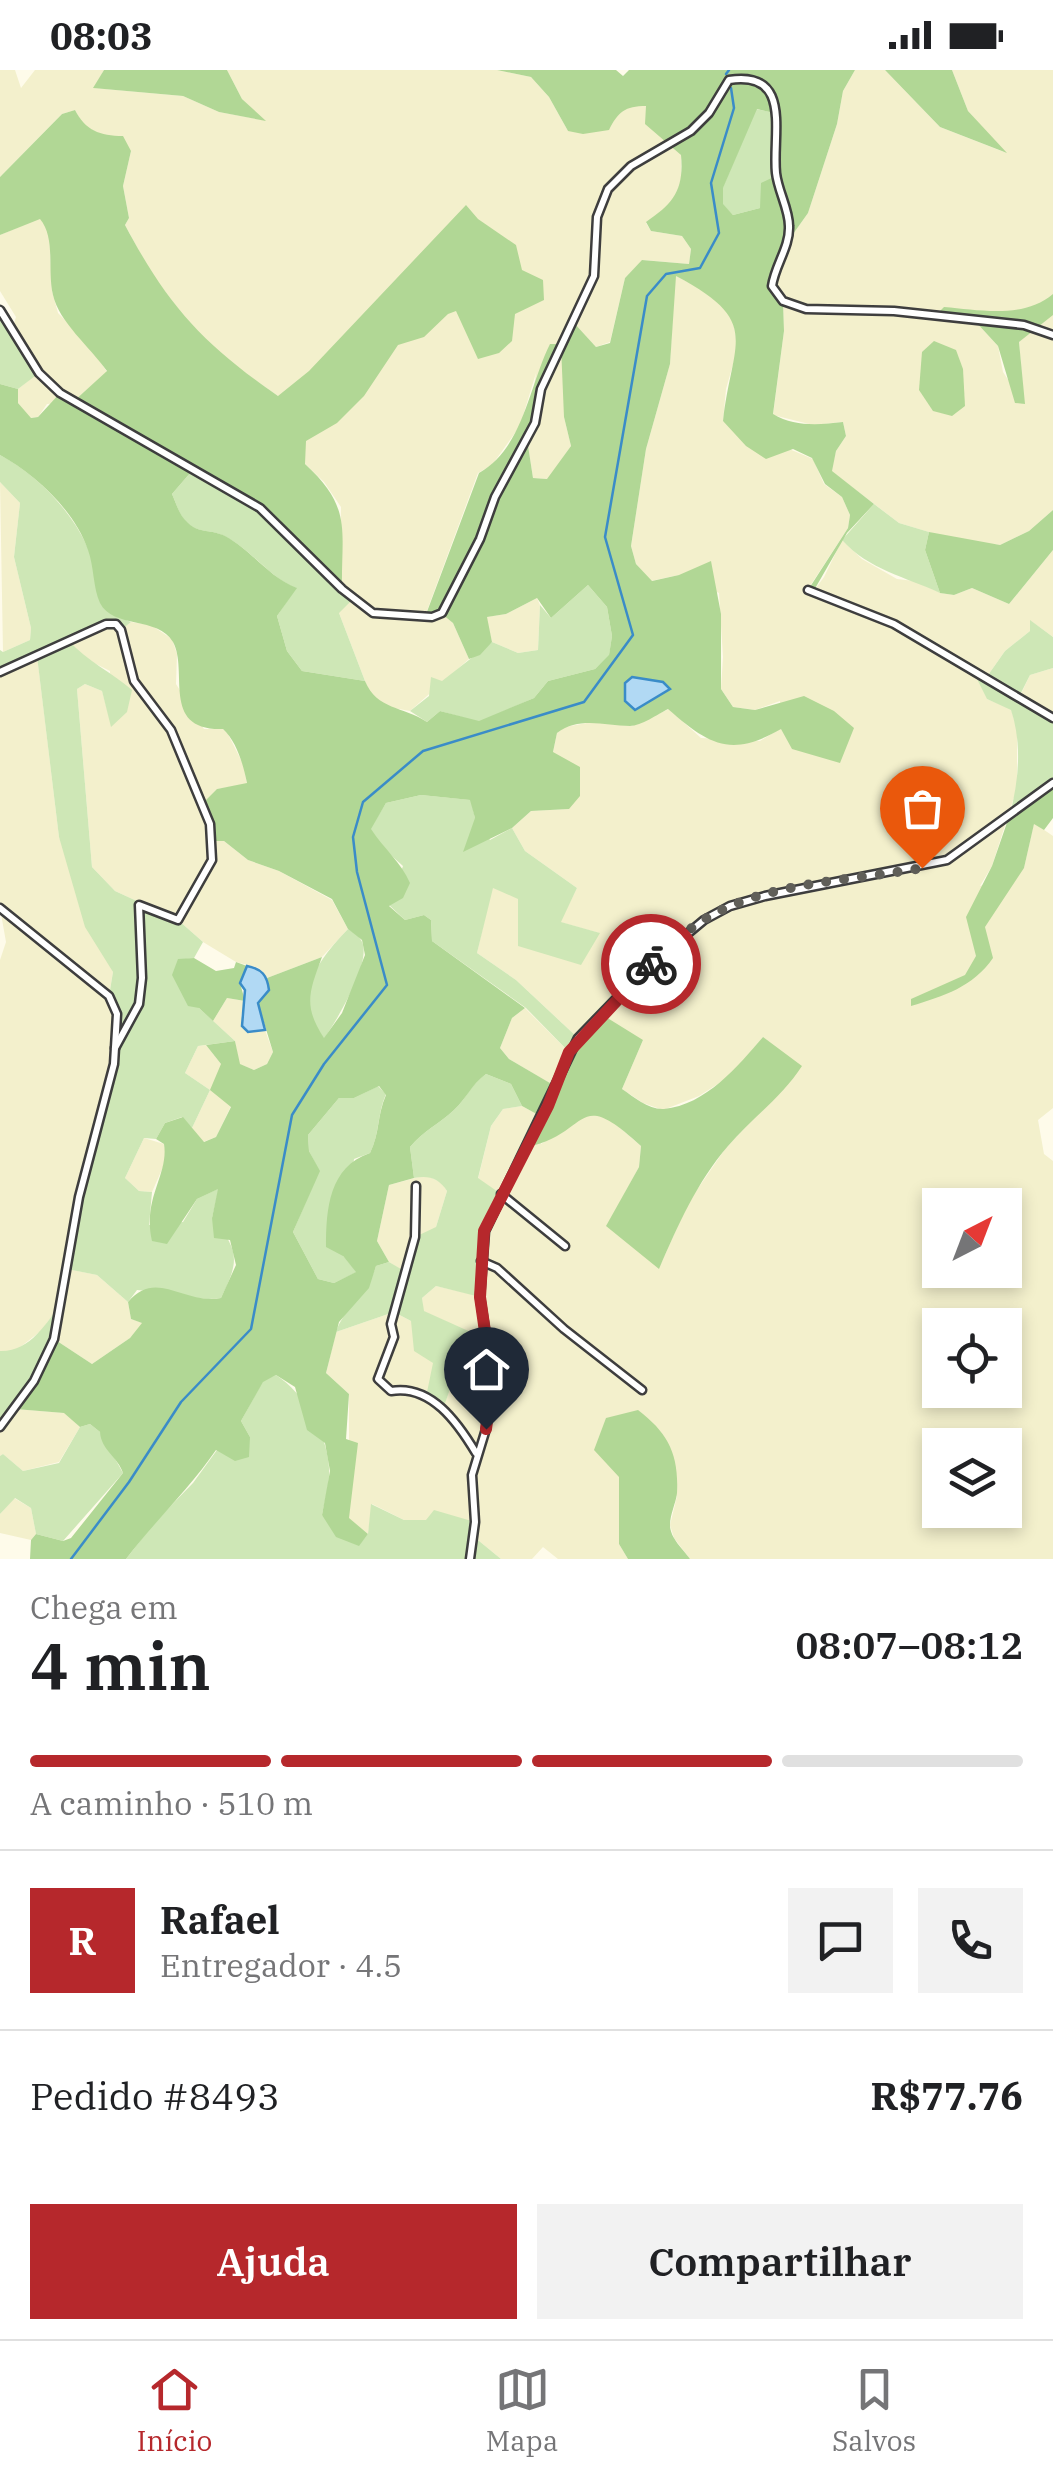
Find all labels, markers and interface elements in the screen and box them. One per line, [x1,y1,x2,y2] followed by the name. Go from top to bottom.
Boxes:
[50,11,153,60] text: 08:03
[880,766,965,869] pin
[895,781,950,836] icon: bag
[601,914,701,1014] courier
[624,937,679,992] icon: bike
[922,1188,1022,1288] north arrow
[922,1188,1022,1528] map controls
[922,1308,1022,1408] button: locate
[444,1327,529,1430] pin
[459,1342,514,1397] icon: home
[922,1428,1022,1528] button: layers
[30,1586,178,1628] text: Chega em
[796,1620,1023,1669] text: 08:07–08:12
[30,1623,211,1708] text: 4 min
[30,1782,313,1824] text: A caminho · 510 m
[788,1888,893,1993] button: chat
[918,1888,1023,1993] button: phone
[160,1895,280,1944] text: Rafael
[69,1916,96,1965] text: R
[160,1944,402,1986] text: Entregador · 4.5
[30,2071,280,2120] text: Pedido #8493
[871,2071,1023,2120] text: R$77.76
[30,2204,517,2319] button: Ajuda
[537,2204,1023,2319] button: Compartilhar
[137,2362,212,2459] tab: Início
[486,2362,558,2459] tab: Mapa
[832,2362,916,2459] tab: Salvos

